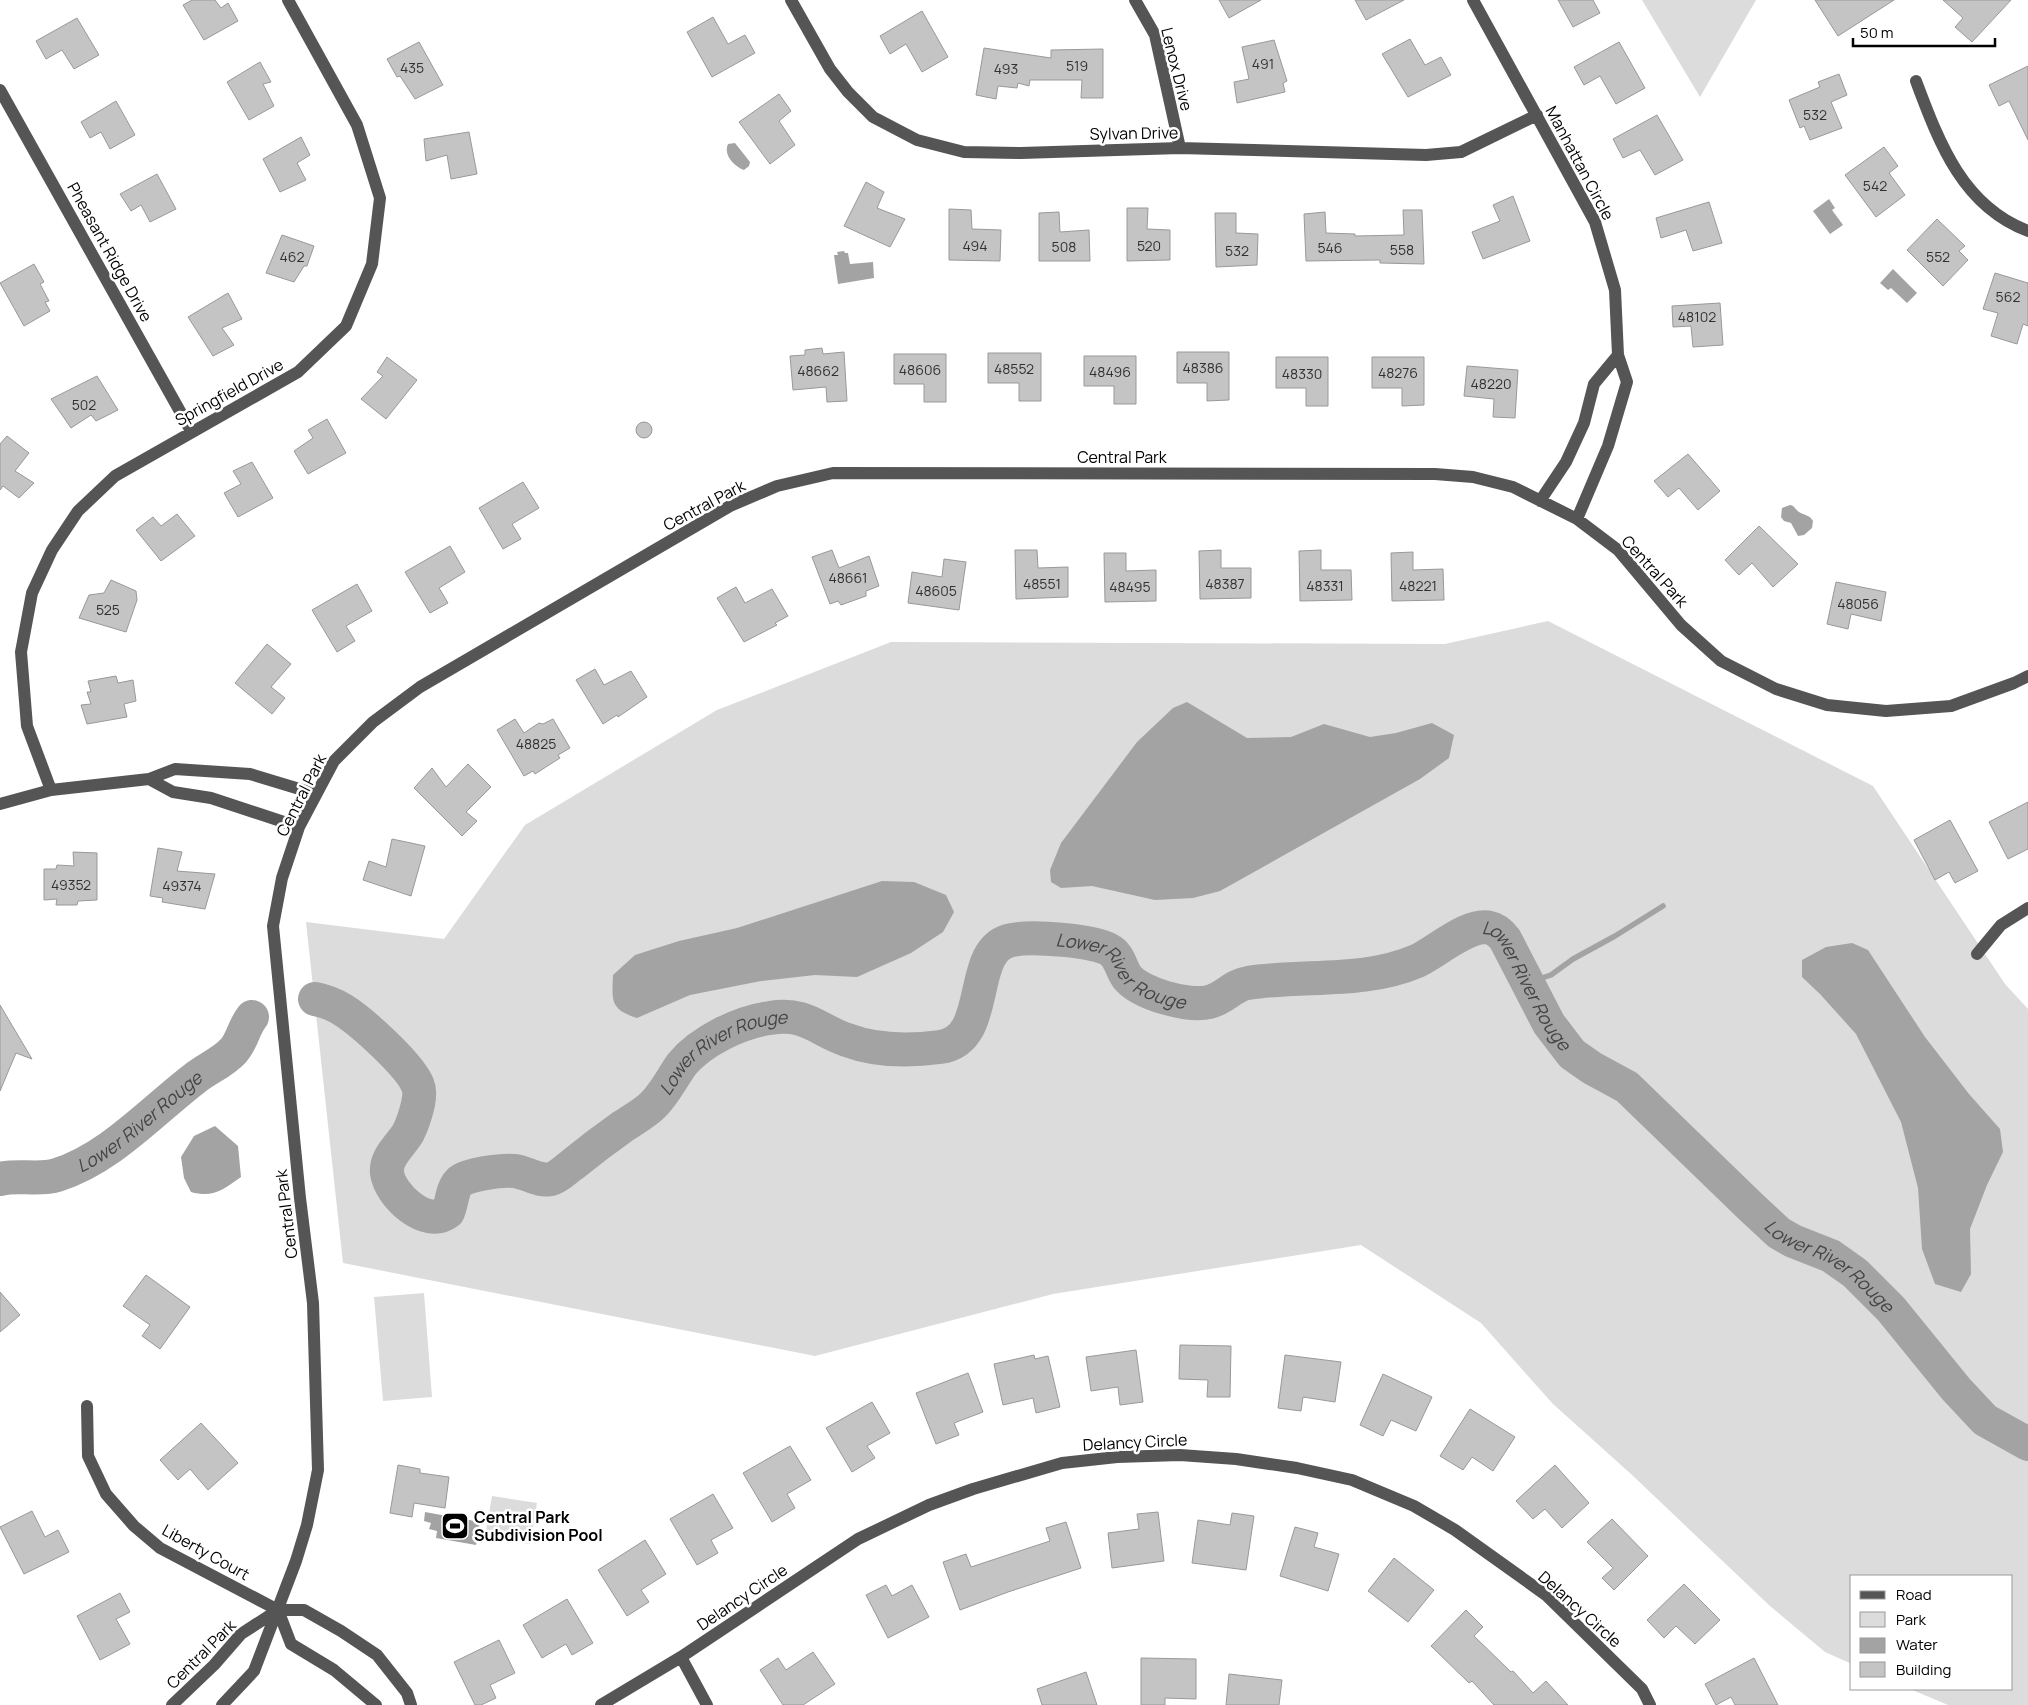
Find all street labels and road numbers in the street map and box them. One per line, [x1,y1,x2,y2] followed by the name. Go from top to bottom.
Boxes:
[1156,25,1198,113] street label: Lenox Drive
[1541,102,1619,224] street label: Manhattan Circle
[1090,121,1178,145] street label: Sylvan Drive
[62,178,158,326] street label: Pheasant Ridge Drive
[171,353,287,431] street label: Springfield Drive
[1077,446,1168,468] street label: Central Park
[659,474,750,536] street label: Central Park
[1617,530,1694,612] street label: Central Park
[271,749,332,840] street label: Central Park
[269,1167,302,1260] street label: Central Park
[1082,1428,1188,1456] street label: Delancy Circle
[158,1519,254,1585] street label: Liberty Court
[692,1559,792,1635] street label: Delancy Circle
[1534,1566,1626,1652] street label: Delancy Circle
[162,1614,241,1693] street label: Central Park

